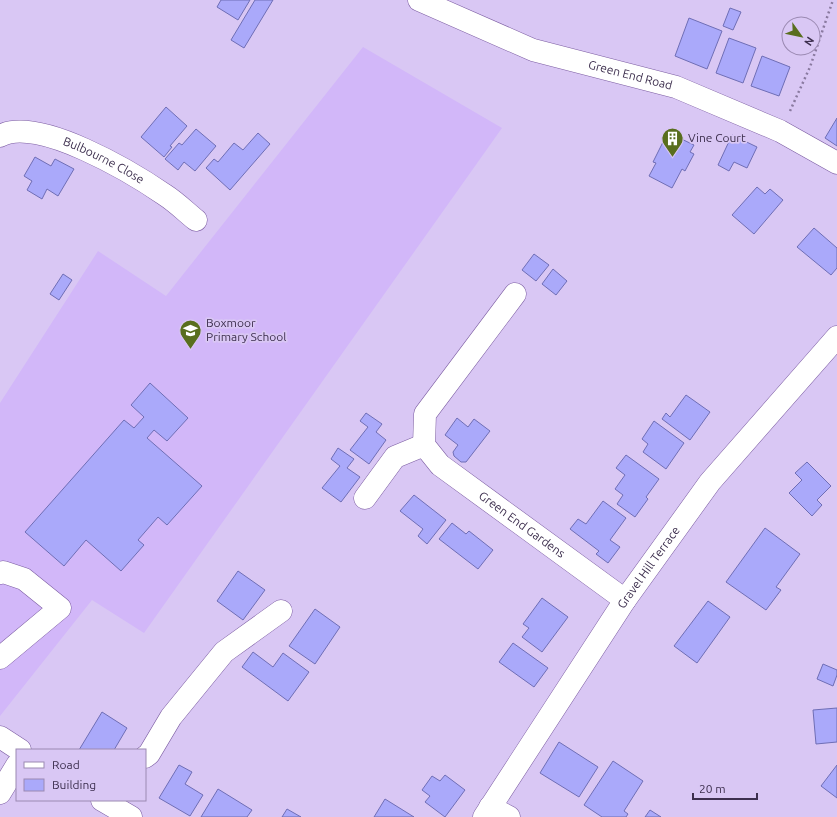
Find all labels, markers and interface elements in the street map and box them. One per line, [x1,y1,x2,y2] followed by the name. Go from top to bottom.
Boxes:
[781,16,821,56] north arrow
[802,35,817,48] text: N
[587,58,674,92] street label: Green End Road
[660,125,686,158] building icon: Vine Court
[688,131,746,144] place label: Vine Court
[61,134,147,186] street label: Bulbourne Close
[206,316,286,343] place label: Boxmoor Primary School
[177,317,203,350] school or university icon: Boxmoor Primary School
[477,489,568,560] street label: Green End Gardens
[614,524,682,610] street label: Gravel Hill Terrace
[16,749,146,801] legend
[52,758,80,771] text: Road
[693,775,757,801] scale bar
[52,778,96,791] text: Building
[699,782,726,795] text: 20 m

